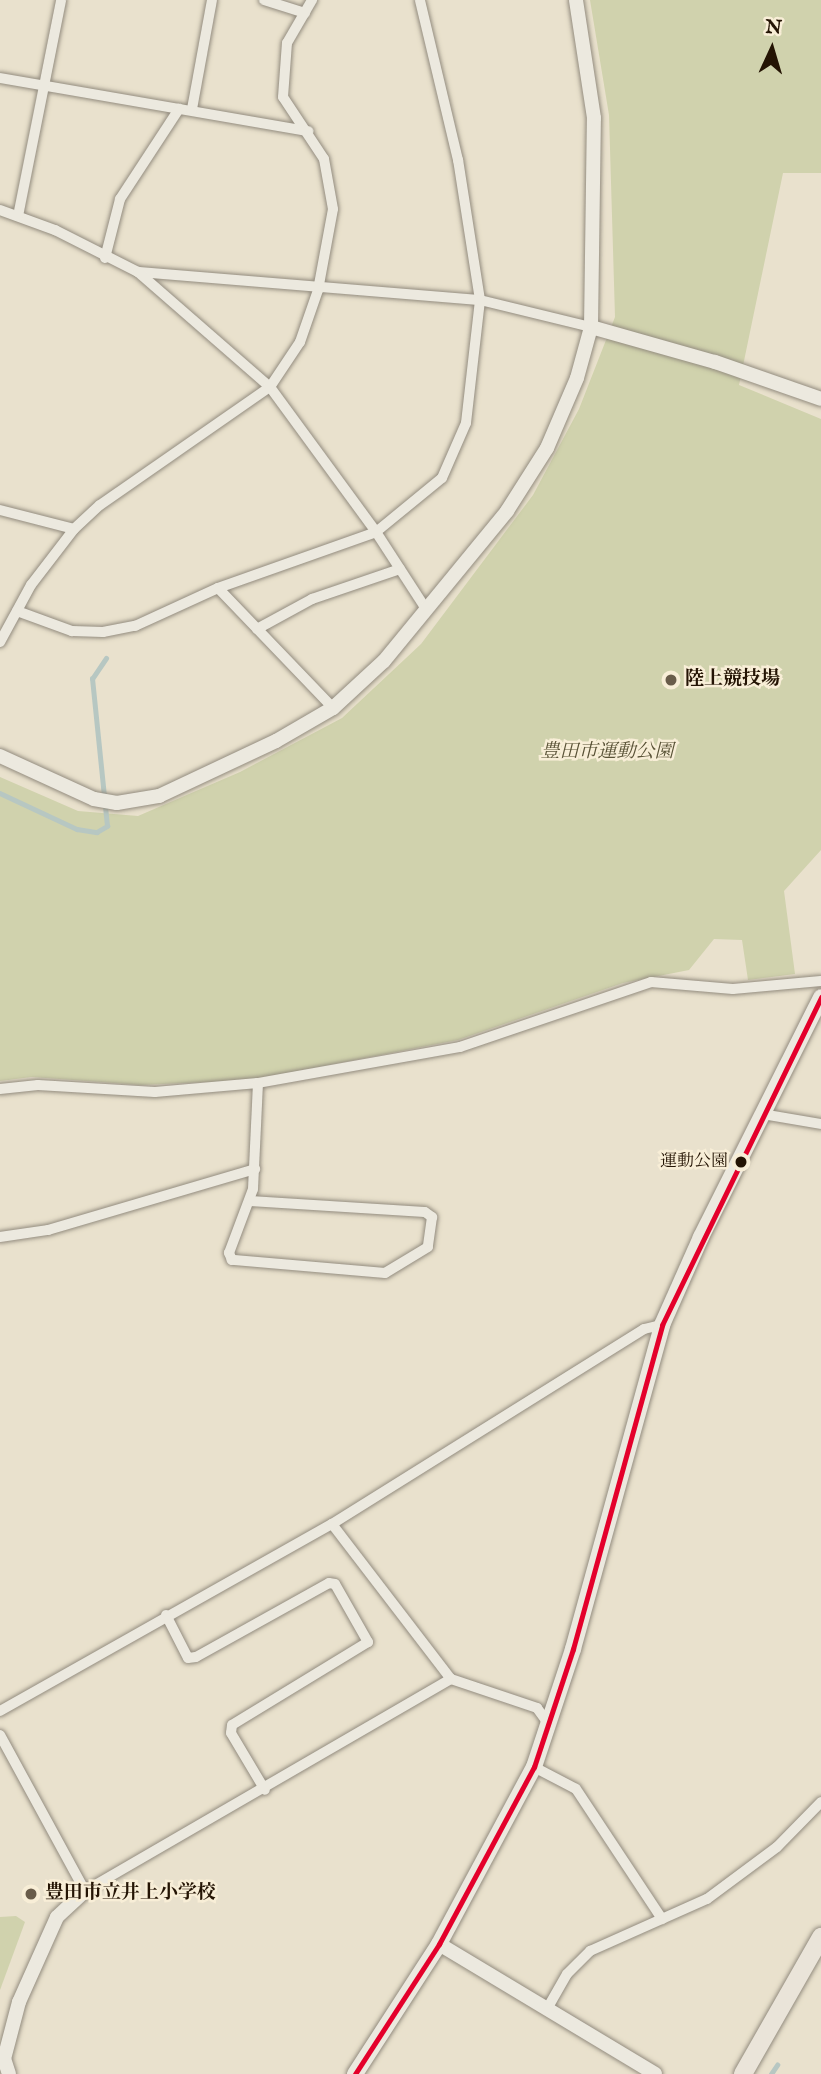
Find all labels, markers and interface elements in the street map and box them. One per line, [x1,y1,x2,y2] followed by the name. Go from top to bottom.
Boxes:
[737,14,807,84] north arrow
[764,16,783,41] text: N
[685,669,780,691] place label: 陸上競技場
[663,672,679,688] marker: 陸上競技場
[541,742,673,764] park label: 豊田市運動公園
[660,1152,728,1172] place label: 運動公園
[734,1155,748,1169] marker: 運動公園
[45,1883,216,1905] place label: 豊田市立井上小学校
[23,1886,39,1902] marker: 豊田市立井上小学校

